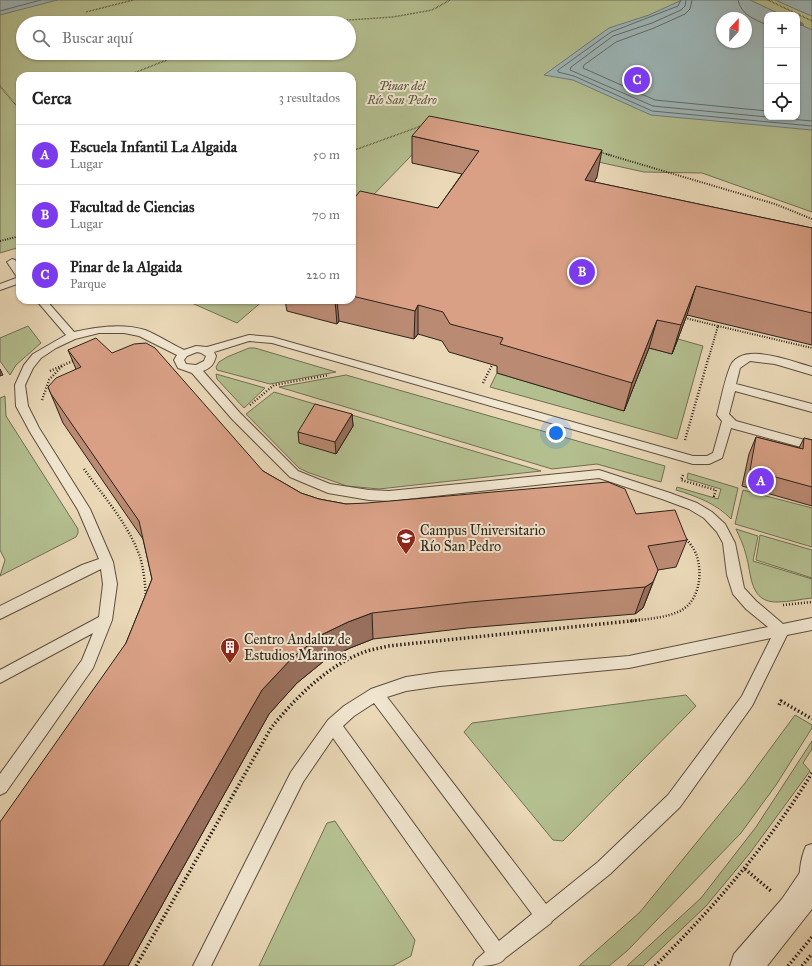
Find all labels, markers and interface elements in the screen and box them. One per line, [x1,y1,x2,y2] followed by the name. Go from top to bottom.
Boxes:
[716,12,752,48] north arrow
[764,12,800,120] map controls
[764,12,800,48] button: +
[16,16,356,60] search box
[30,27,52,49] icon: search
[62,29,133,47] text: Buscar aquí
[764,48,800,84] button: −
[624,65,650,95] pin: C
[366,79,437,107] park label: Pinar del Río San Pedro
[764,84,800,120] button: locate
[32,88,71,109] text: Cerca
[279,90,340,106] text: 3 resultados
[70,138,237,156] text: Escuela Infantil La Algaida
[41,147,49,163] text: A
[313,147,340,163] text: 50 m
[70,156,103,172] text: Lugar
[70,198,194,216] text: Facultad de Ciencias
[41,207,49,223] text: B
[312,207,340,223] text: 70 m
[70,216,103,232] text: Lugar
[569,257,595,287] pin: B
[70,258,182,276] text: Pinar de la Algaida
[41,267,49,283] text: C
[306,267,340,283] text: 220 m
[70,276,106,292] text: Parque
[546,423,566,443] your location
[748,466,774,496] pin: A
[420,522,545,555] place label: Campus Universitario Río San Pedro
[395,527,417,555] school or university icon: Campus Universitario Río San Pedro
[244,631,351,664] place label: Centro Andaluz de Estudios Marinos
[219,636,241,664] building icon: Centro Andaluz de Estudios Marinos

